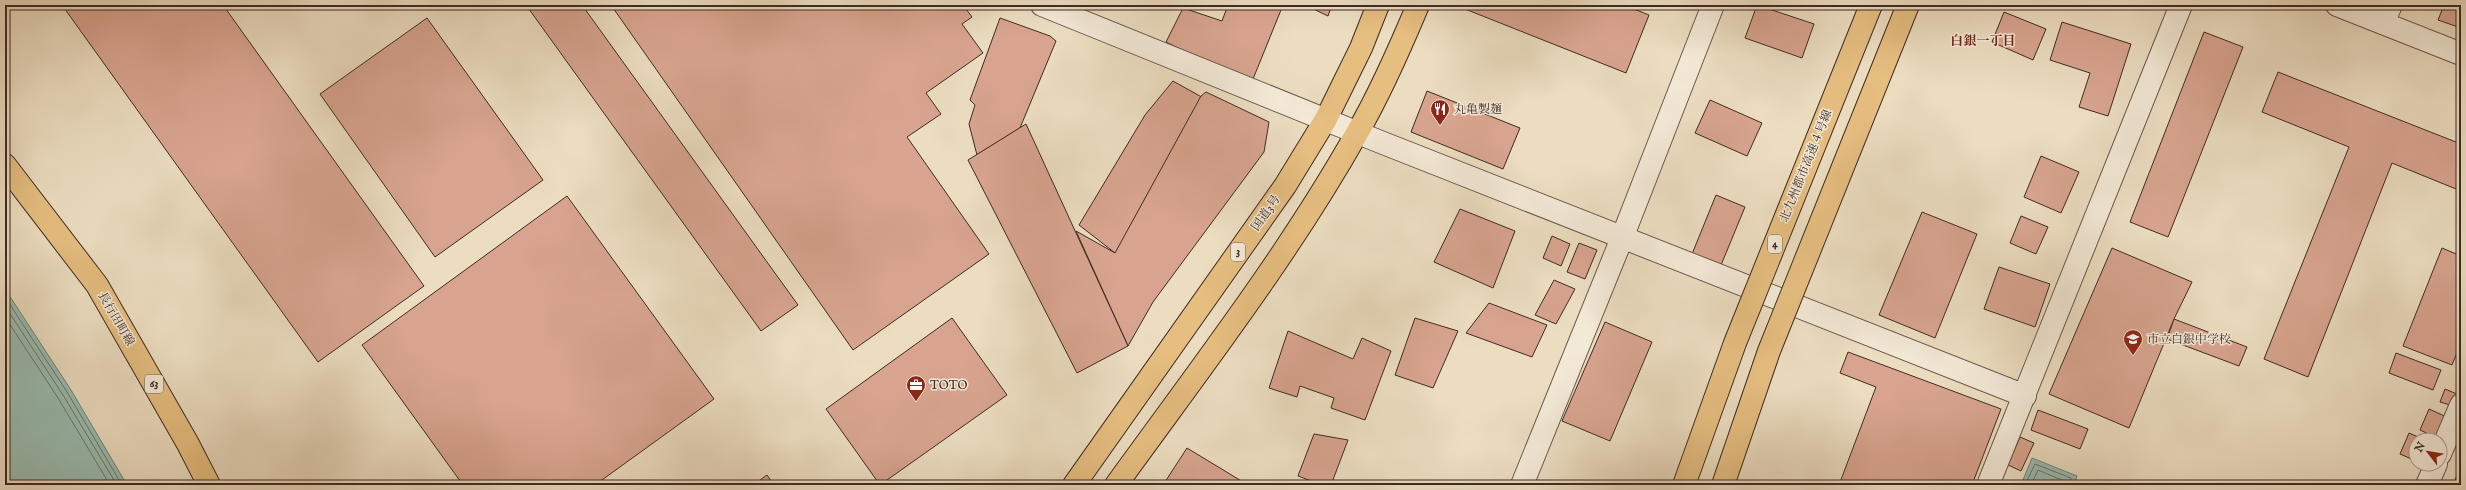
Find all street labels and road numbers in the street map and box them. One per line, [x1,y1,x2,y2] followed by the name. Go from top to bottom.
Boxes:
[1777,108,1835,224] street label: 北九州都市高速４号線
[1248,192,1284,234] street label: 国道3号
[1768,235,1782,253] road number: 4
[1231,243,1245,261] road number: 3
[95,289,137,349] street label: 長行田町線
[145,375,163,393] road number: 63

